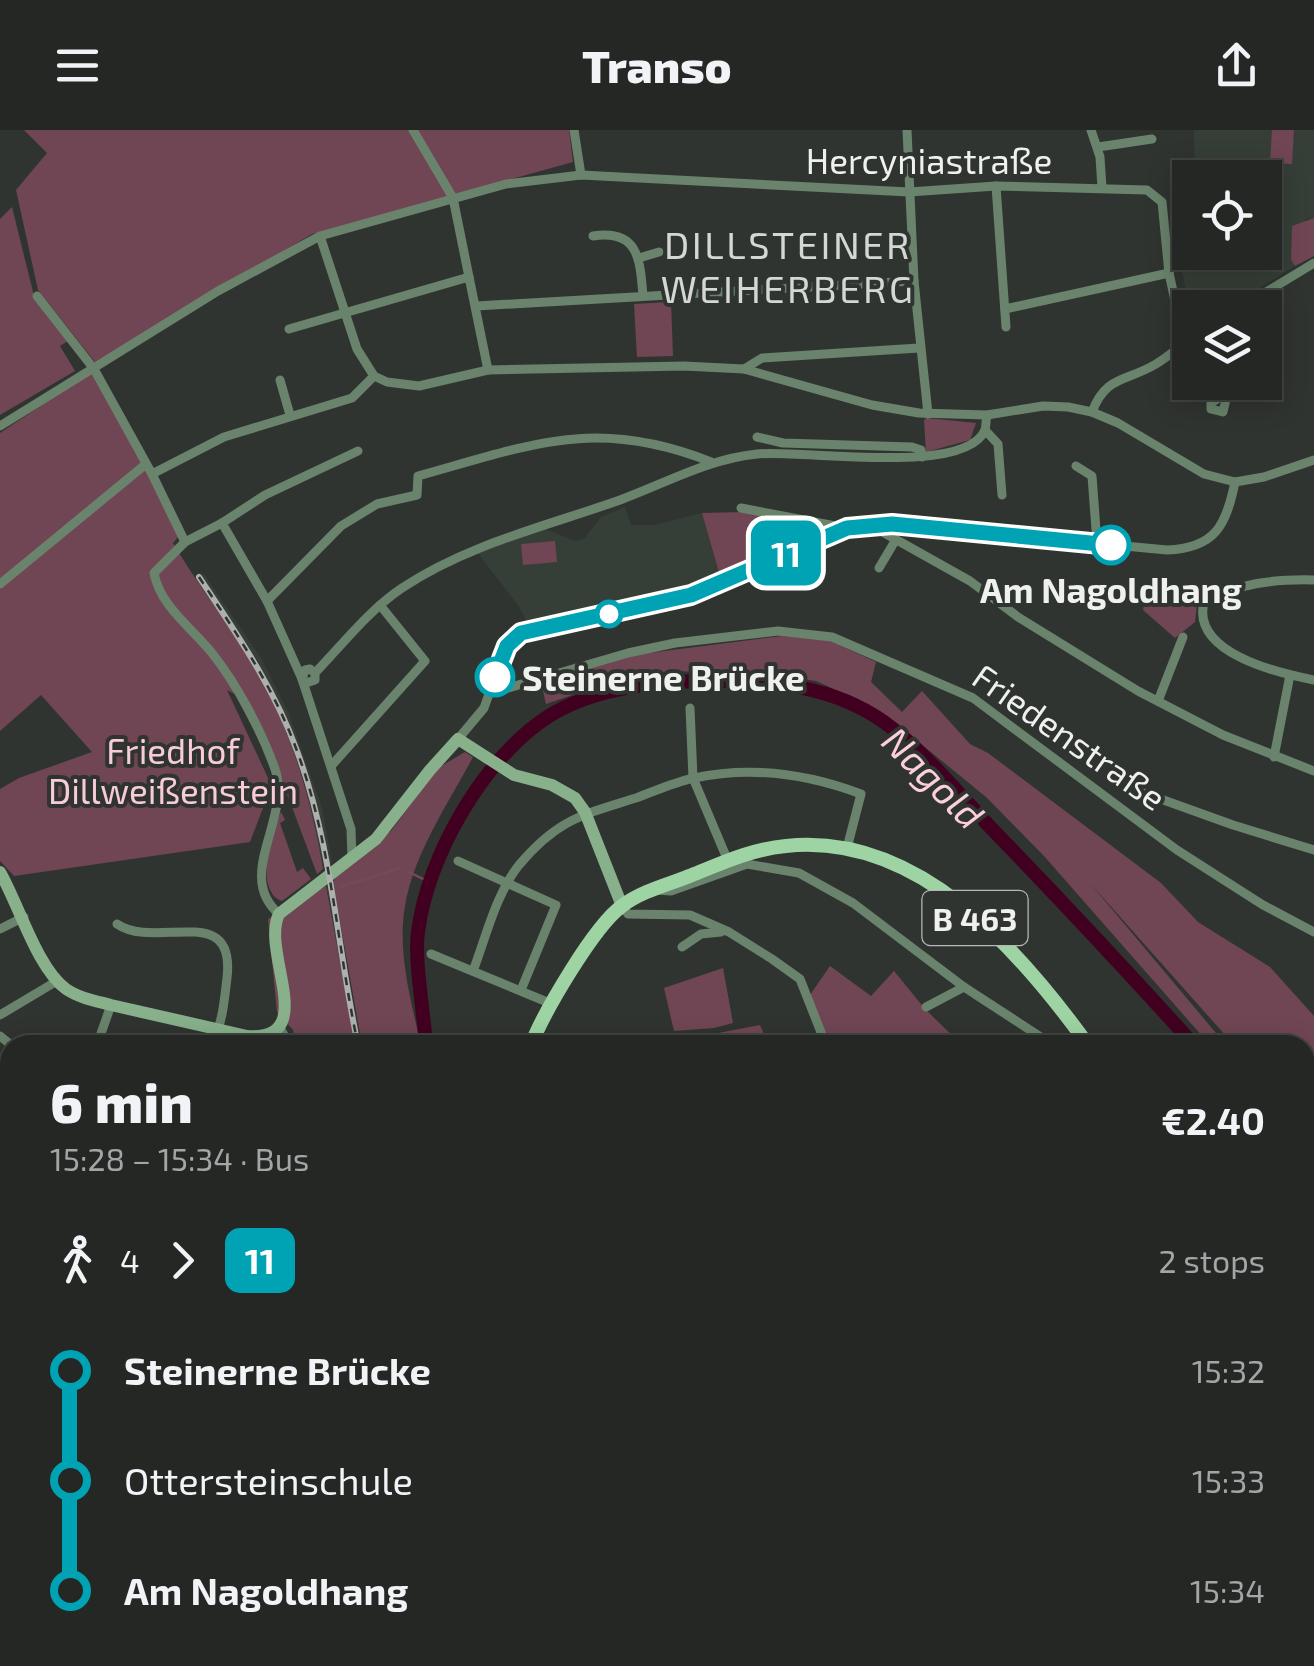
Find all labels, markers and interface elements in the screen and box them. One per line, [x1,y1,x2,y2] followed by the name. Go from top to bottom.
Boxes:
[50,38,105,93] icon: menu
[582,38,732,92] text: Transo
[1209,38,1264,93] icon: share
[806,139,1052,181] street label: Hercyniastraße
[1172,160,1282,400] map controls
[1172,160,1282,270] button: locate
[661,221,915,311] district label: DILLSTEINER WEIHERBERG
[1172,290,1282,400] button: layers
[741,520,831,586] line badge: 11
[1092,526,1130,564] marker: Am Nagoldhang
[771,532,801,574] text: 11
[980,568,1242,610] place label: Am Nagoldhang
[596,601,622,627] unlabelled marker
[965,654,1175,818] street label: Friedenstraße
[522,656,805,698] place label: Steinerne Brücke
[476,658,514,696] marker: Steinerne Brücke
[874,717,995,838] water label: Nagold
[48,729,298,811] park label: Friedhof Dillweißenstein
[922,891,1028,945] road number: B 463
[50,1068,193,1134] text: 6 min
[1161,1097,1265,1143] text: €2.40
[50,1139,309,1177] text: 15:28 – 15:34 · Bus
[50,1233,105,1288] icon: walk
[155,1233,210,1288] icon: forward
[245,1239,275,1281] text: 11
[120,1241,140,1279] text: 4
[1158,1241,1265,1279] text: 2 stops
[124,1347,431,1393] text: Steinerne Brücke
[1192,1351,1265,1389] text: 15:32
[124,1457,413,1503] text: Ottersteinschule
[1192,1461,1265,1499] text: 15:33
[124,1567,408,1613] text: Am Nagoldhang
[1190,1571,1265,1609] text: 15:34

